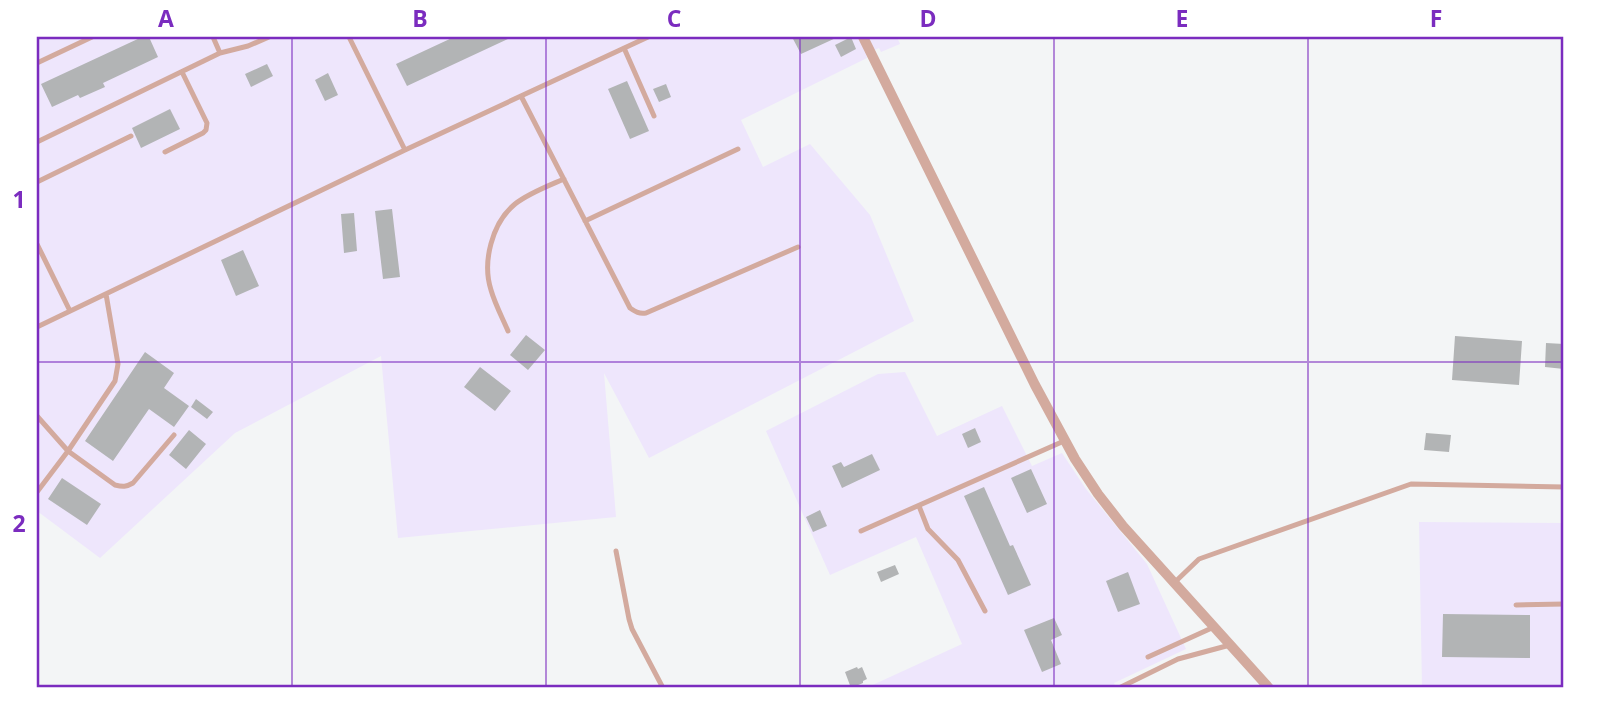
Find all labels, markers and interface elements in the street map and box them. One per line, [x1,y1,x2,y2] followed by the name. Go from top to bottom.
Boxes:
[158,2,174,34] text: A
[412,2,428,34] text: B
[667,2,681,34] text: C
[919,2,937,34] text: D
[1176,2,1188,34] text: E
[1430,2,1442,34] text: F
[12,183,26,215] text: 1
[12,507,26,539] text: 2

